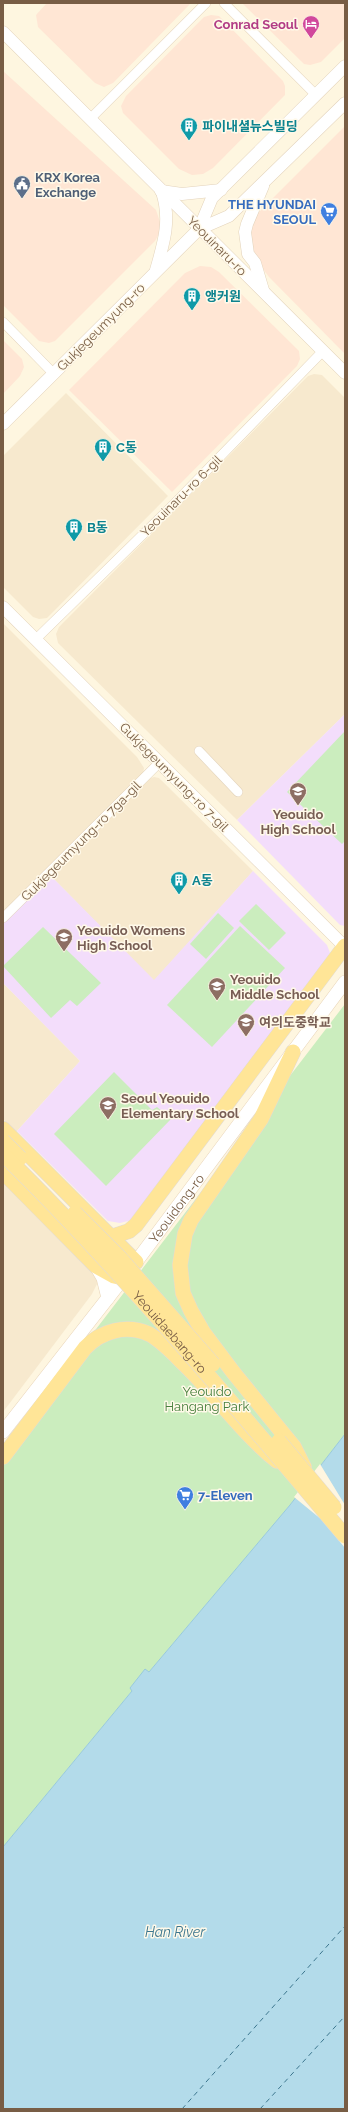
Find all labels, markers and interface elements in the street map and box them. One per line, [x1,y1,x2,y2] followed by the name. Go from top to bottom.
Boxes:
[301,14,321,39] hotel icon: Conrad Seoul
[214,17,299,32] place label: Conrad Seoul
[179,116,199,141] building icon: 파이내셜뉴스빌딩
[202,119,298,134] place label: 파이내셜뉴스빌딩
[35,170,101,200] place label: KRX Korea Exchange
[12,174,32,199] public building icon: KRX Korea Exchange
[228,197,316,227] place label: THE HYUNDAI SEOUL
[319,201,339,226] supermarket icon: THE HYUNDAI SEOUL
[184,213,250,279] street label: Yeouinaru-ro
[54,280,148,374] street label: Gukjegeumyung-ro
[182,286,202,311] building icon: 앵커원
[205,289,241,304] place label: 앵커원
[93,437,113,462] building icon: C동
[116,440,137,455] place label: C동
[137,452,225,540] street label: Yeouinaru-ro 6-gil
[64,517,84,542] building icon: B동
[87,520,108,535] place label: B동
[117,720,232,835] street label: Gukjegeumyung-ro 7-gil
[18,778,144,904] street label: Gukjegeumyung-ro 7ga-gil
[288,781,308,806] school or university icon: Yeouido High School
[260,807,336,837] place label: Yeouido High School
[169,870,189,895] building icon: A동
[192,873,213,888] place label: A동
[77,923,186,953] place label: Yeouido Womens High School
[54,927,74,952] school or university icon: Yeouido Womens High School
[230,972,320,1002] place label: Yeouido Middle School
[207,976,227,1001] school or university icon: Yeouido Middle School
[236,1012,256,1037] school or university icon: 여의도중학교
[259,1015,331,1030] place label: 여의도중학교
[121,1091,240,1121] place label: Seoul Yeouido Elementary School
[98,1095,118,1120] school or university icon: Seoul Yeouido Elementary School
[146,1171,207,1246] street label: Yeouidong-ro
[130,1288,210,1376] street label: Yeouidaebang-ro
[165,1384,250,1414] park label: Yeouido Hangang Park
[175,1485,195,1510] supermarket icon: 7-Eleven
[198,1488,253,1503] place label: 7-Eleven
[145,1924,206,1940] water label: Han River

